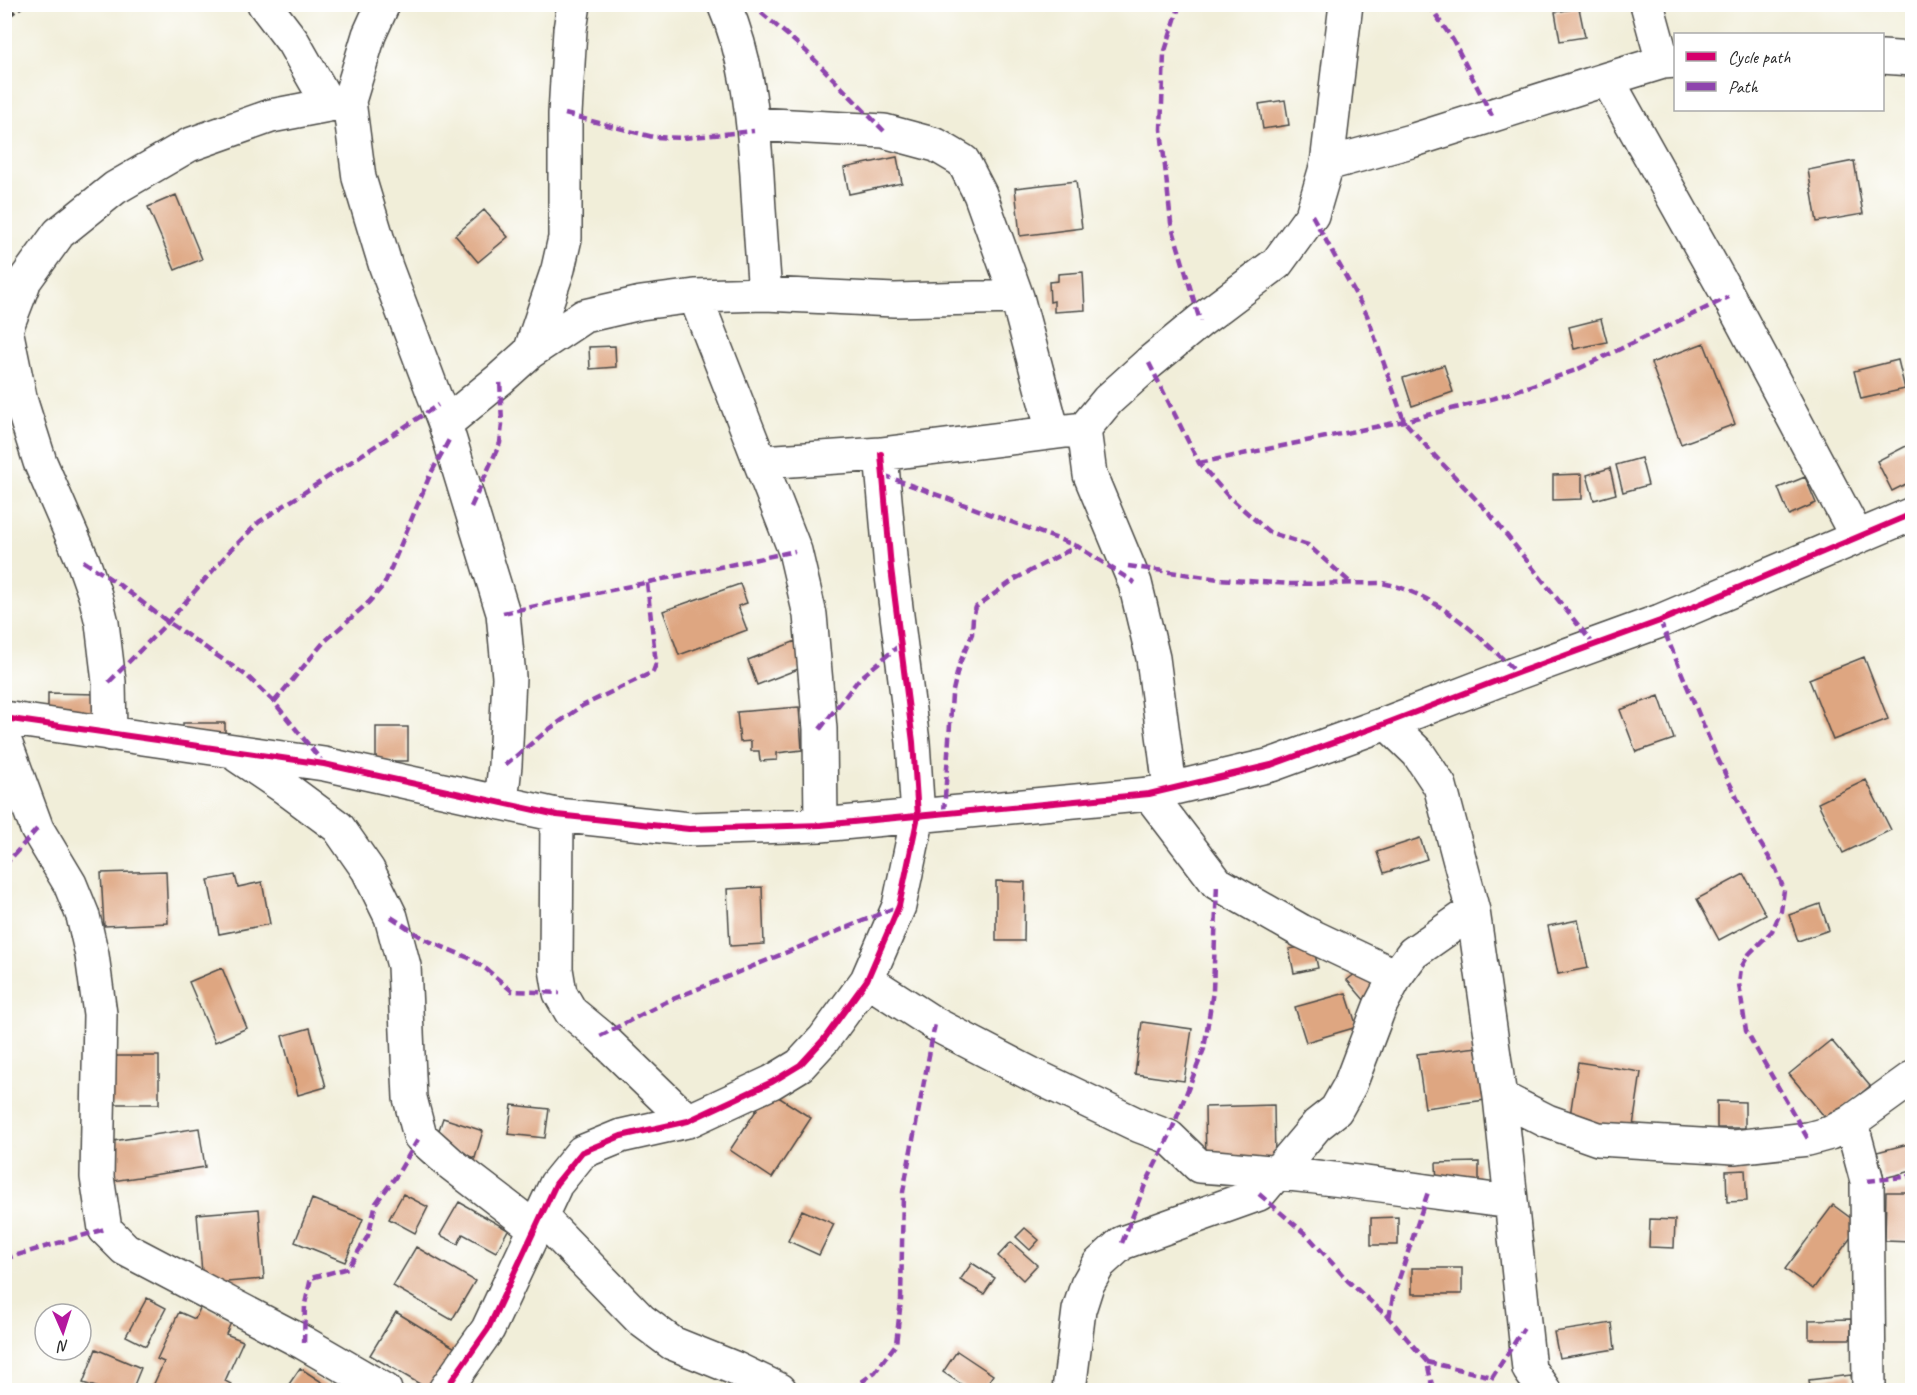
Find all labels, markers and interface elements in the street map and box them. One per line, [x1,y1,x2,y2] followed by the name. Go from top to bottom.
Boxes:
[1674,33,1884,111] legend
[1728,46,1791,68] text: Cycle path
[1728,76,1758,98] text: Path
[33,1302,93,1362] north arrow
[55,1336,69,1356] text: N

